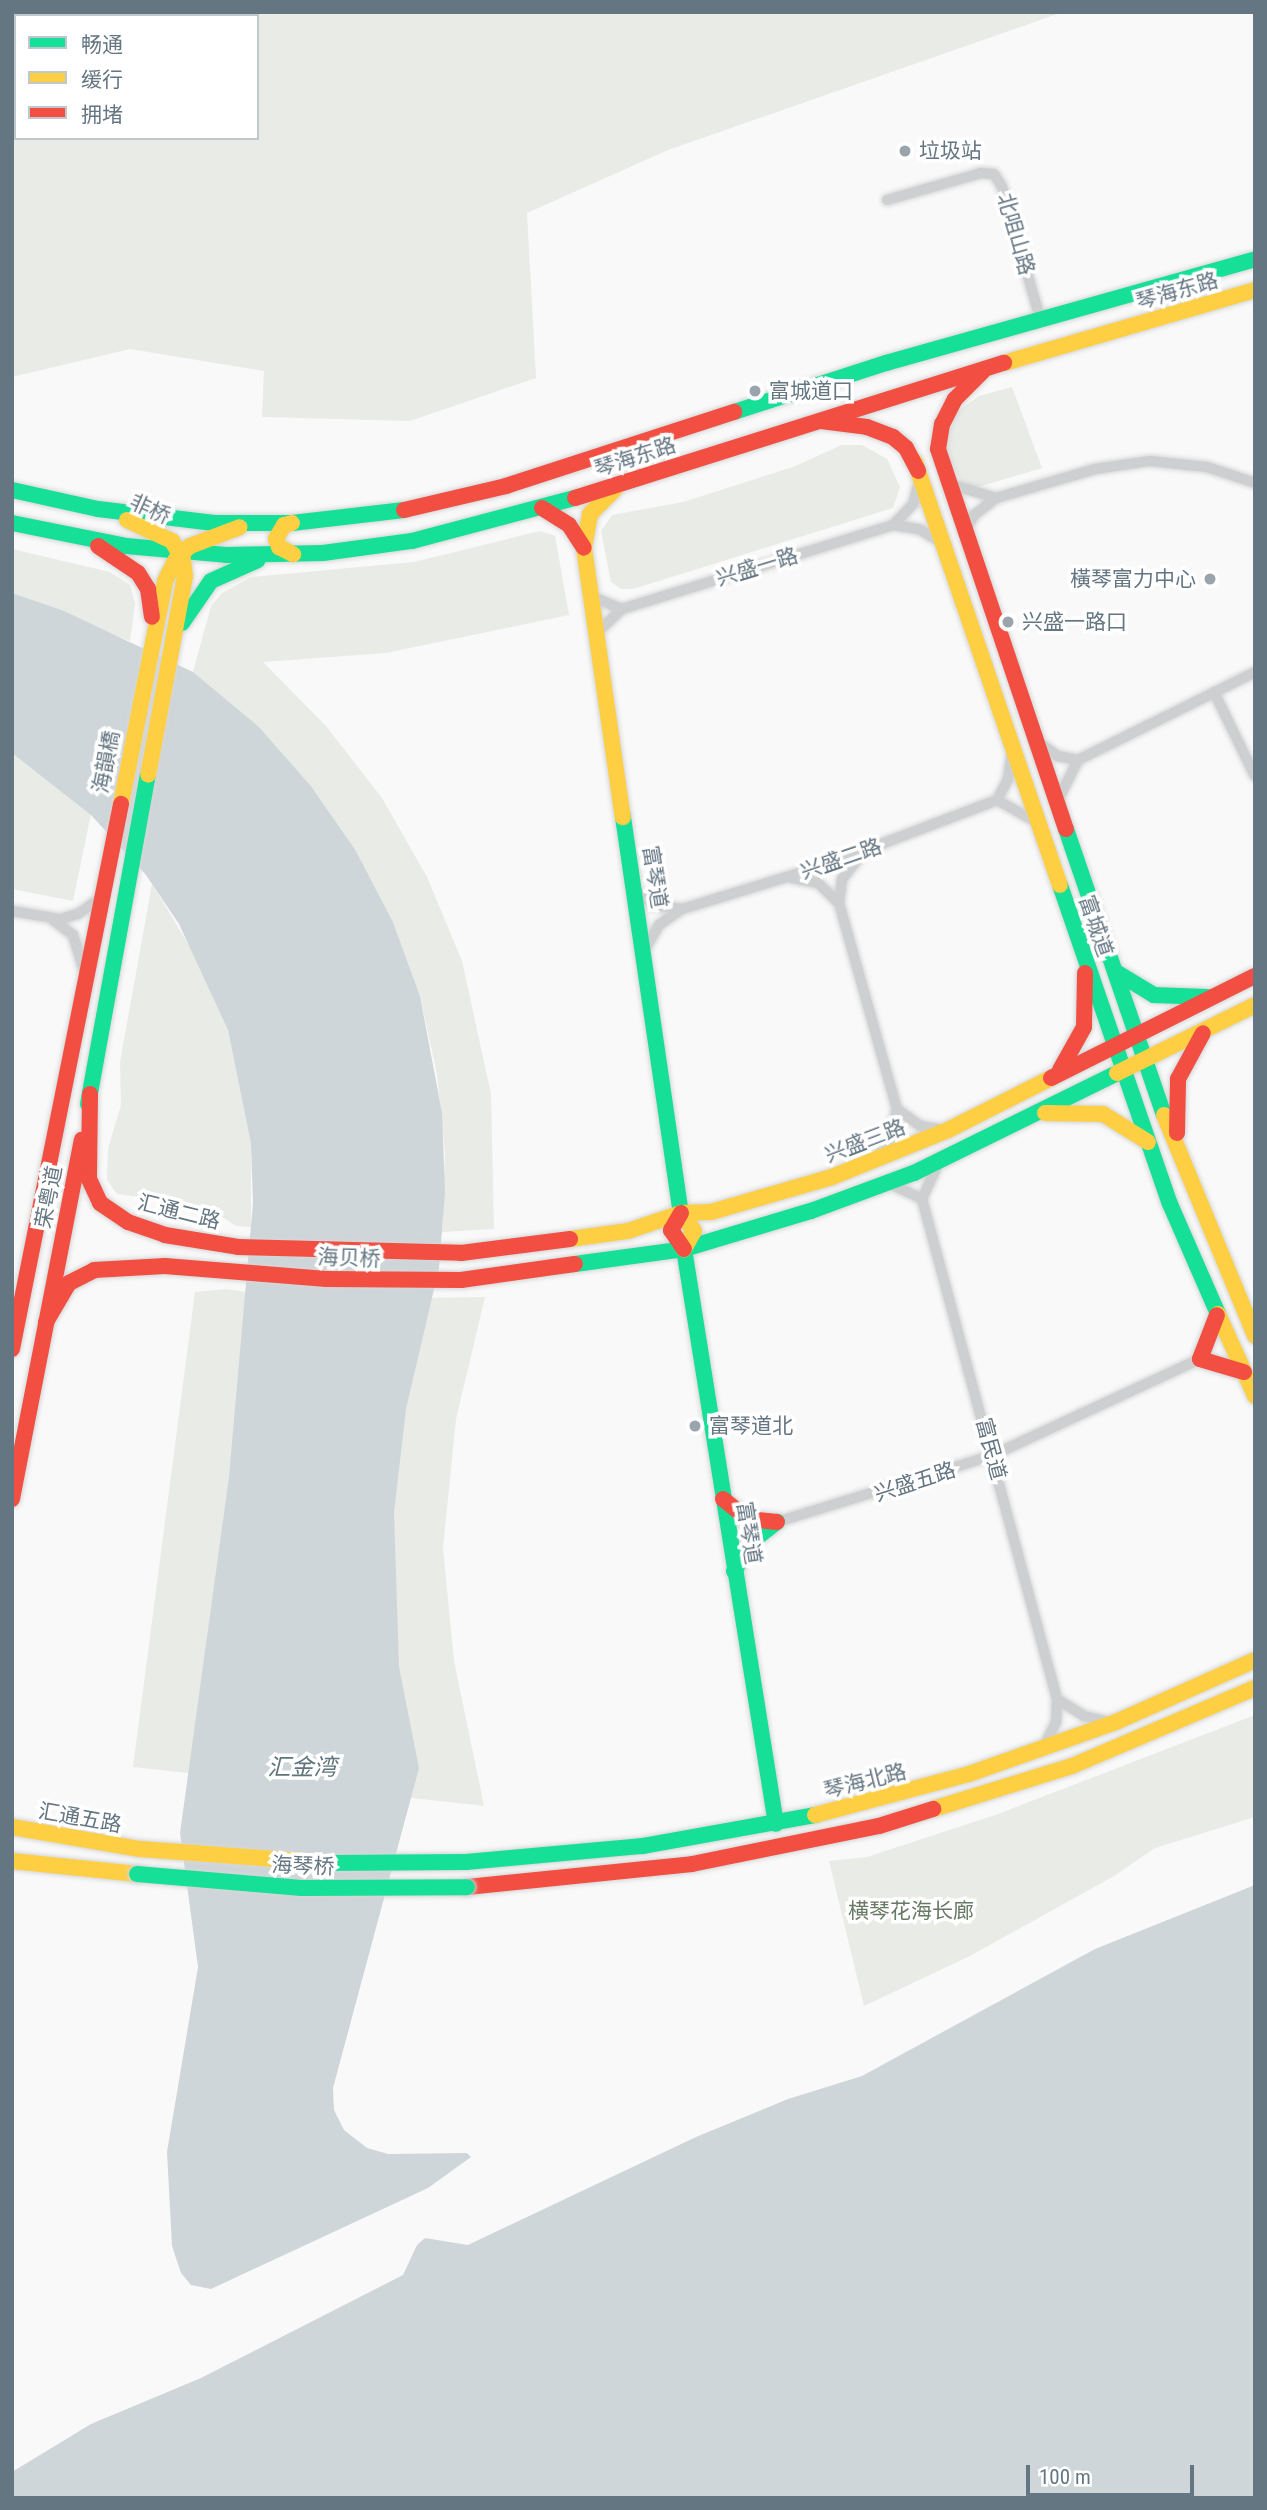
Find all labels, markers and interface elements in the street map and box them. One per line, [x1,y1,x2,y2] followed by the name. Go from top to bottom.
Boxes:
[14,14,259,140] legend
[81,33,123,57] text: 畅通
[81,68,123,92] text: 缓行
[81,103,123,127] text: 拥堵
[919,138,982,164] place label: 垃圾站
[897,143,913,159] marker: 垃圾站
[992,190,1040,278] street label: 北咀山路
[1133,267,1221,315] street label: 琴海东路
[769,378,853,404] place label: 富城道口
[747,383,763,399] marker: 富城道口
[591,432,679,482] street label: 琴海东路
[126,489,174,529] street label: 非桥
[713,543,801,591] street label: 兴盛一路
[1070,566,1196,592] place label: 橫琴富力中心
[1202,571,1218,587] marker: 橫琴富力中心
[1022,609,1127,635] place label: 兴盛一路口
[1000,614,1016,630] marker: 兴盛一路口
[88,729,124,795] street label: 海韻橋
[797,833,885,885] street label: 兴盛二路
[638,844,672,910] street label: 富琴道
[1074,892,1118,960] street label: 富城道
[821,1114,909,1168] street label: 兴盛三路
[31,1164,67,1230] street label: 荣粤道
[135,1190,223,1234] street label: 汇通二路
[317,1244,381,1272] street label: 海贝桥
[709,1413,793,1439] place label: 富琴道北
[971,1415,1011,1483] street label: 富民道
[687,1418,703,1434] marker: 富琴道北
[871,1457,959,1507] street label: 兴盛五路
[732,1500,766,1566] street label: 富琴道
[268,1754,336,1782] water label: 汇金湾
[821,1759,909,1803] street label: 琴海北路
[36,1798,124,1838] street label: 汇通五路
[271,1852,335,1880] street label: 海琴桥
[848,1898,974,1924] park label: 横琴花海长廊
[1029,2450,1197,2494] scale bar
[1039,2465,1091,2489] text: 100 m

